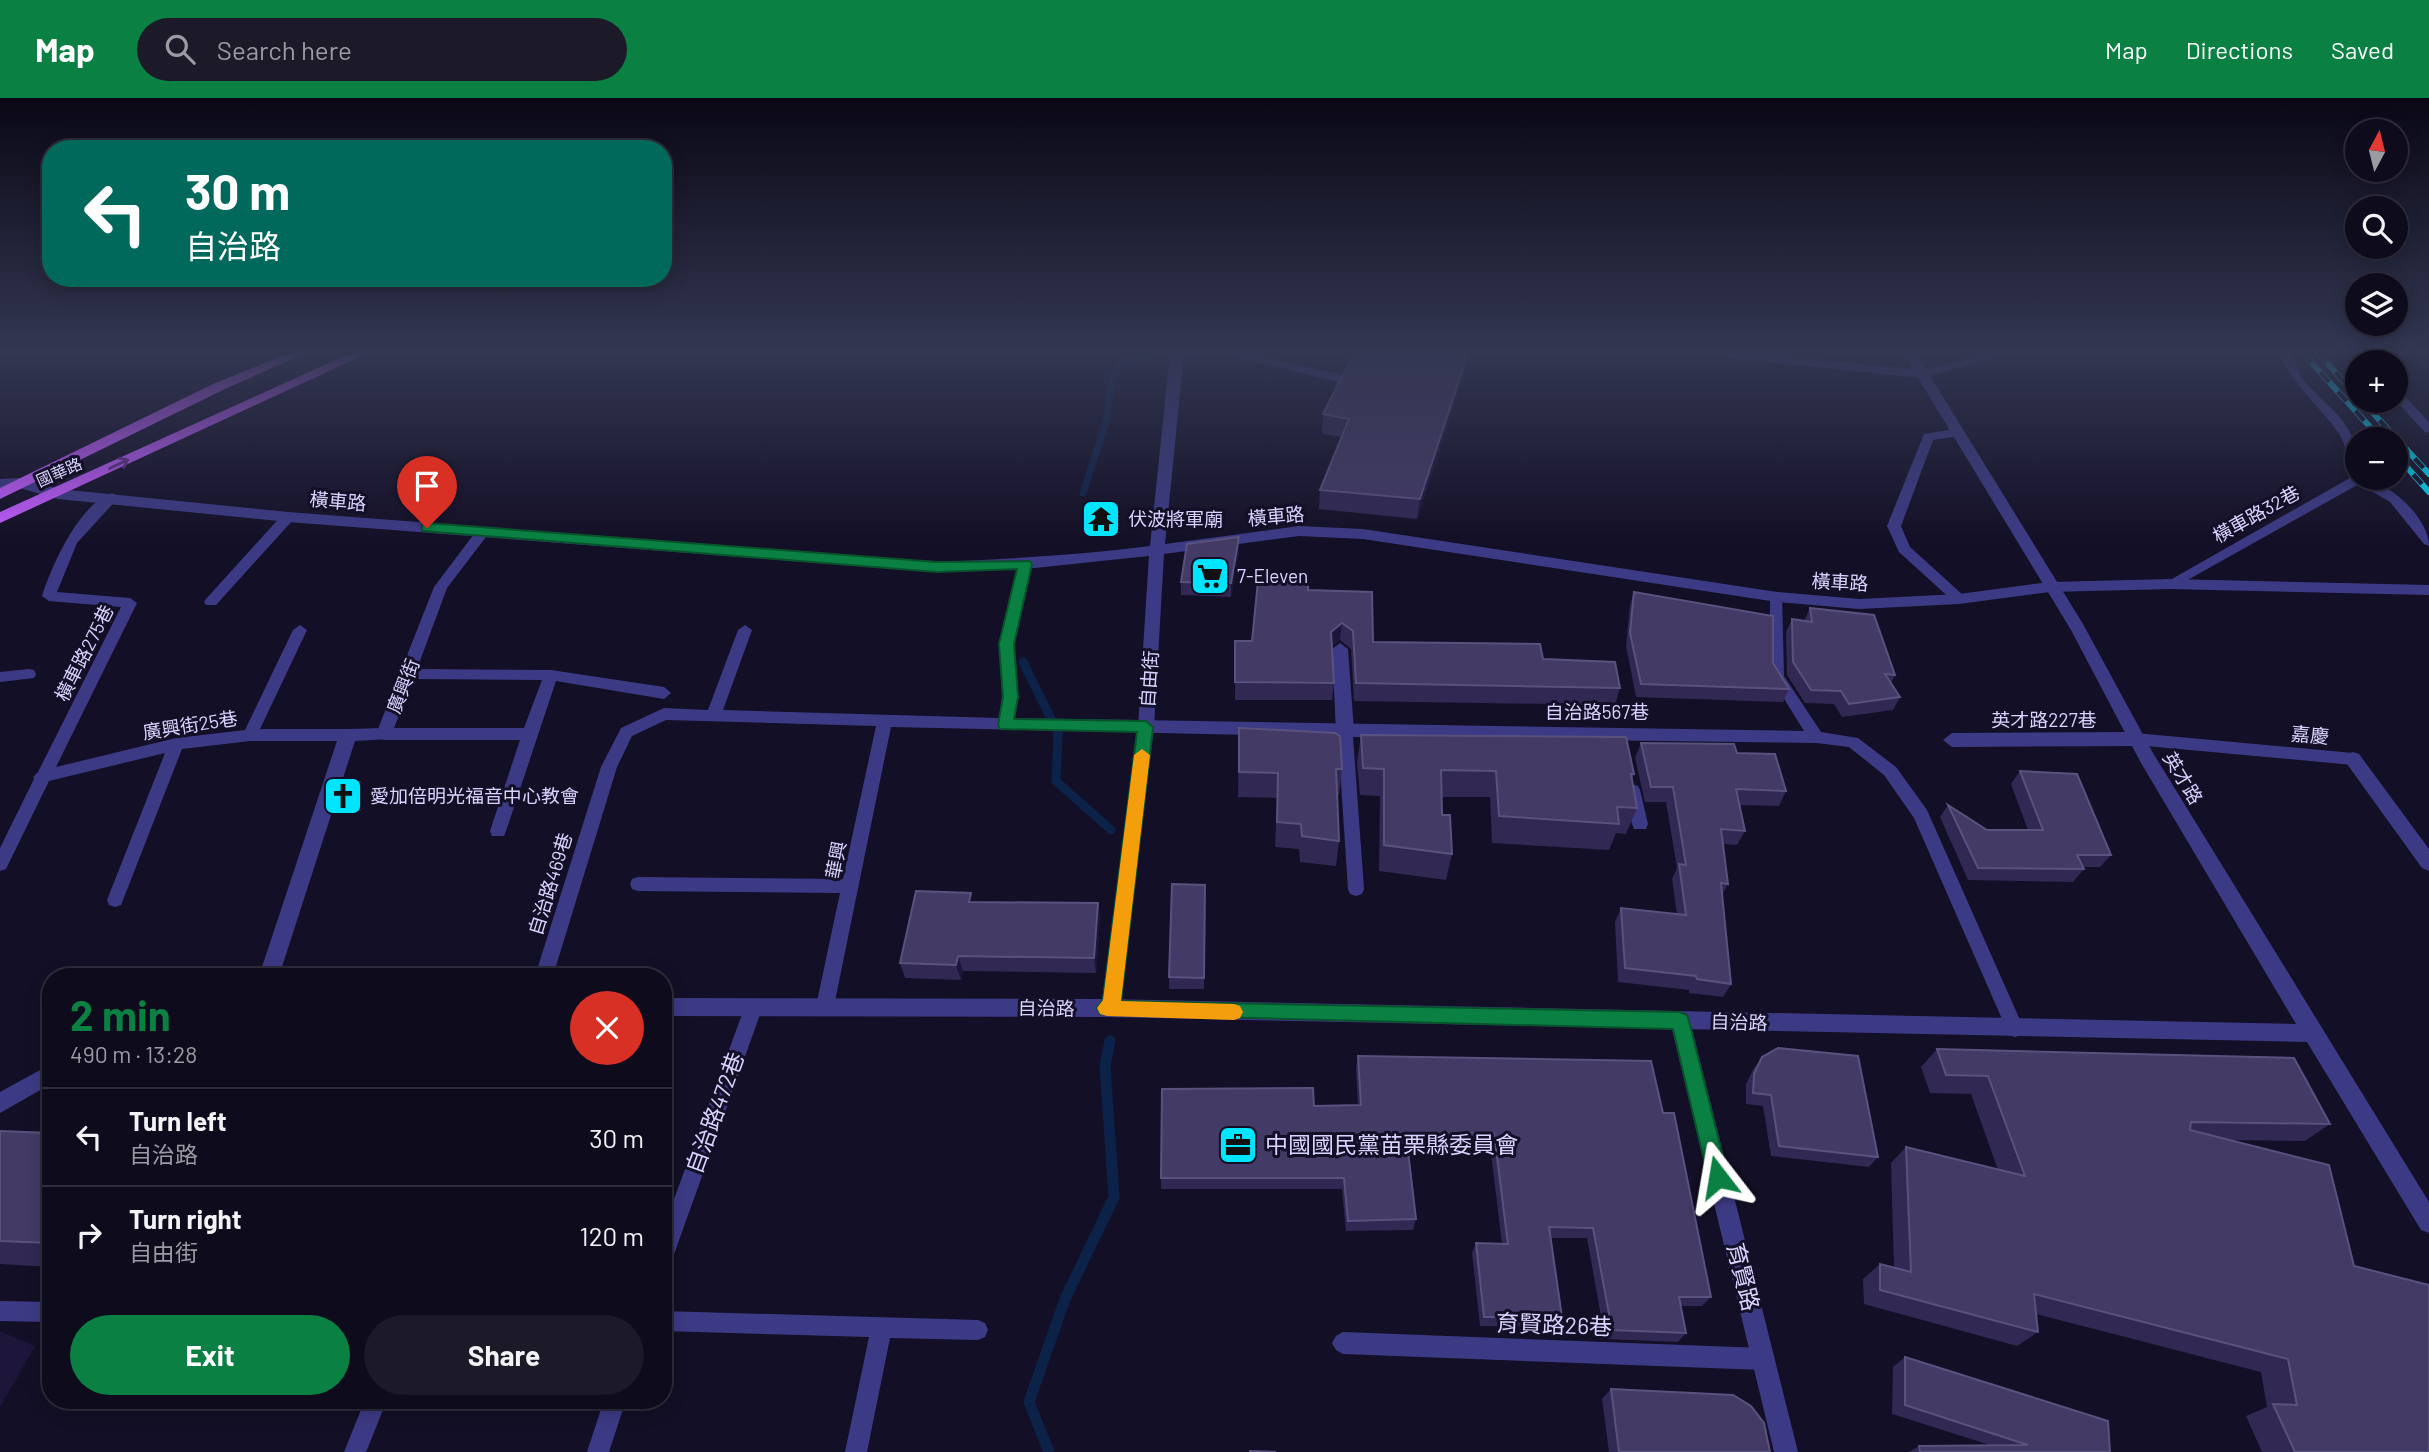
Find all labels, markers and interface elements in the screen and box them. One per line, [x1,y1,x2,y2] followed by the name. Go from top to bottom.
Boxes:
[137,18,627,81] search box
[35,29,95,69] text: Map
[161,30,199,68] icon: search
[217,34,352,65] text: Search here
[2105,35,2148,64] text: Map
[2186,35,2293,64] text: Directions
[2331,35,2394,64] text: Saved
[2345,119,2408,182] north arrow
[2345,119,2408,490] map controls
[185,161,290,220] text: 30 m
[70,168,161,259] icon: left
[2345,196,2408,259] button: search
[185,226,281,264] text: 自治路
[2345,273,2408,336] button: layers
[2345,350,2408,413] button: +
[2345,427,2408,490] button: −
[33,453,85,490] street label: 國華路
[108,456,129,470] one-way arrow
[397,456,457,528] pin
[408,467,446,505] icon: arrive
[2208,480,2303,547] street label: 橫車路32巷
[309,487,367,514] street label: 橫車路
[1080,498,1122,540] temple icon: 伏波將軍廟
[1247,502,1305,529] street label: 橫車路
[1128,507,1223,530] place label: 伏波將軍廟
[1189,555,1231,597] supermarket icon: 7-Eleven
[1237,564,1308,587] place label: 7-Eleven
[1811,569,1869,594] street label: 橫車路
[49,601,118,705] street label: 橫車路275巷
[1135,650,1162,708] street label: 自由街
[382,655,423,717] street label: 廣興街
[1545,700,1649,723] street label: 自治路567巷
[141,706,239,743] street label: 廣興街25巷
[1991,708,2097,731] street label: 英才路227巷
[2290,721,2330,748] street label: 嘉慶
[2159,747,2208,808] street label: 英才路
[322,775,364,817] church icon: 愛加倍明光福音中心教會
[370,784,579,807] place label: 愛加倍明光福音中心教會
[523,830,576,938] street label: 自治路469巷
[821,839,850,881] street label: 華興
[70,989,171,1039] text: 2 min
[570,991,644,1065] button: close
[1017,996,1075,1019] street label: 自治路
[1710,1009,1768,1034] street label: 自治路
[70,1040,197,1068] text: 490 m · 13:28
[679,1048,749,1177] street label: 自治路472巷
[129,1105,227,1136] text: Turn left
[70,1118,108,1156] icon: left
[589,1122,644,1153] text: 30 m
[1217,1124,1259,1166] office icon: 中國國民黨苗栗縣委員會
[1265,1130,1518,1158] place label: 中國國民黨苗栗縣委員會
[129,1140,198,1168] text: 自治路
[1681,1140,1755,1214] position arrow
[129,1203,242,1234] text: Turn right
[70,1216,108,1254] icon: right
[580,1220,644,1251] text: 120 m
[129,1238,198,1266] text: 自由街
[1722,1240,1766,1314] street label: 育賢路
[1495,1308,1613,1340] street label: 育賢路26巷
[70,1315,350,1395] button: Exit
[364,1315,644,1395] button: Share

